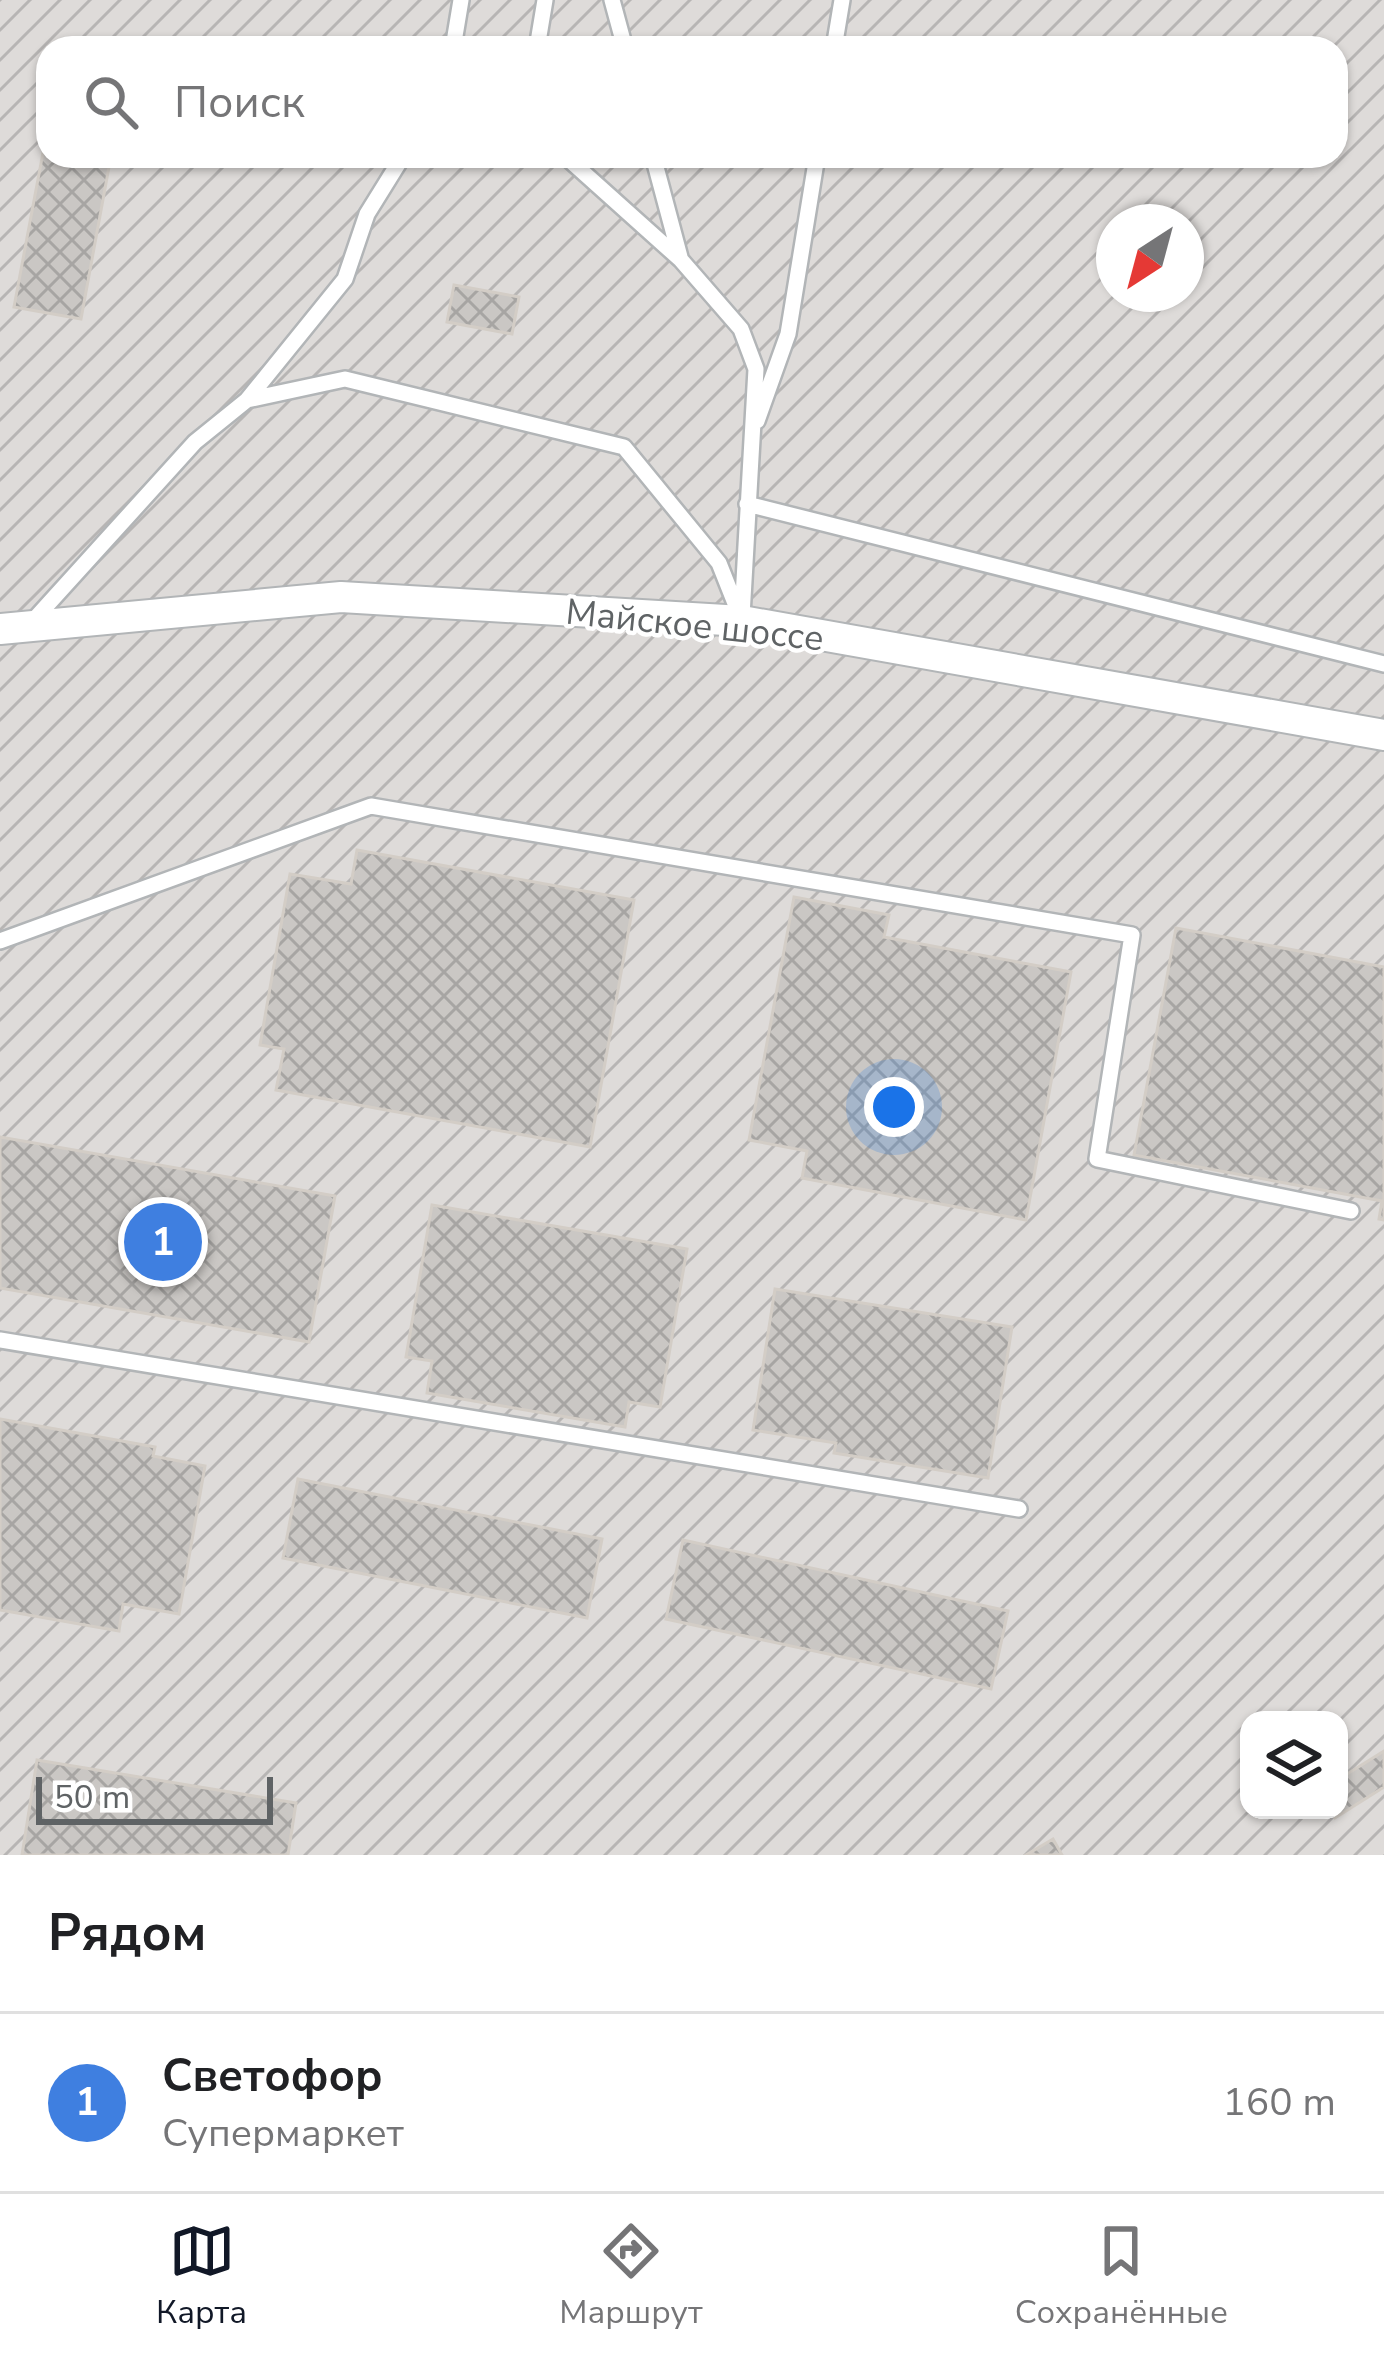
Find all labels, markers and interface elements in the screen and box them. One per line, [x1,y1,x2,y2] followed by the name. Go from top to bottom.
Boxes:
[36,36,1348,168] search box
[78,69,144,135] icon: search
[174,72,305,133] text: Поиск
[1096,204,1204,312] north arrow
[563,588,826,663] street label: Майское шоссе
[864,1077,924,1137] your location
[124,1197,202,1287] pin: 1
[1240,1711,1348,1819] map controls
[1240,1711,1348,1819] button: layers
[36,1771,273,1824] scale bar
[54,1775,130,1820] text: 50 m
[48,1898,206,1968] text: Рядом
[162,2046,383,2107] text: Светофор
[75,2076,99,2129] text: 1
[1222,2076,1336,2129] text: 160 m
[162,2107,404,2160] text: Супермаркет
[156,2218,247,2335] tab: Карта
[559,2218,703,2335] tab: Маршрут
[1015,2218,1228,2335] tab: Сохранённые

